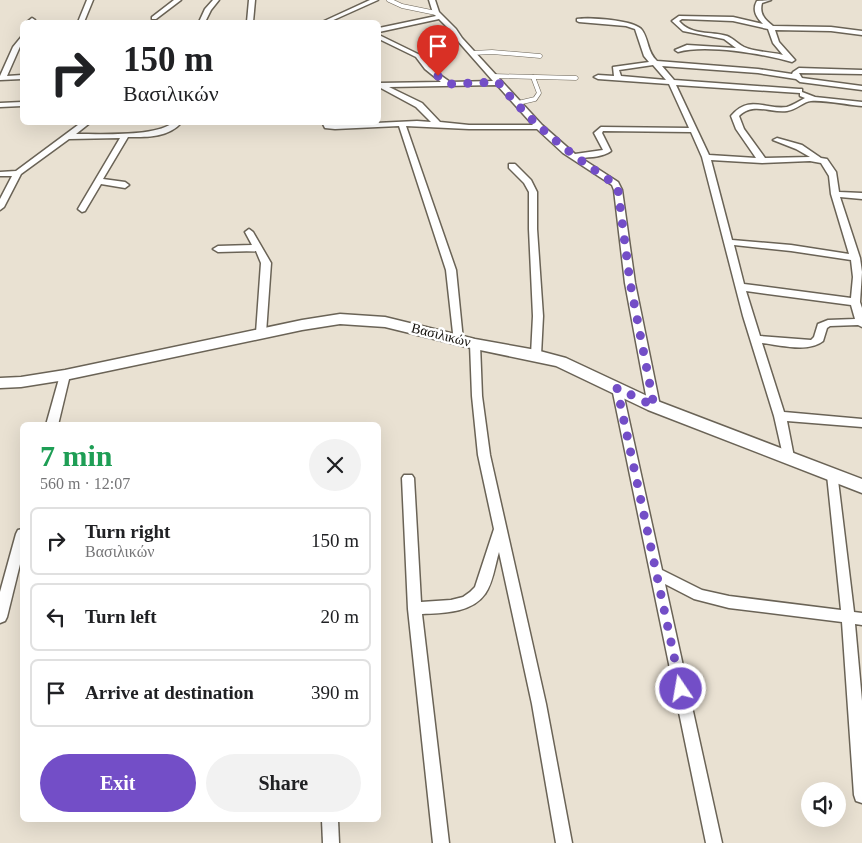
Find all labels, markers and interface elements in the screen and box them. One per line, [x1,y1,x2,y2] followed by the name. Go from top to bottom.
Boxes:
[417,25,459,76] pin
[424,32,452,60] icon: arrive
[40,40,105,105] icon: right
[123,40,213,79] text: 150 m
[123,81,219,106] text: Βασιλικών
[410,320,472,350] street label: Βασιλικών
[40,439,113,472] text: 7 min
[309,439,361,491] button: close
[40,475,130,492] text: 560 m · 12:07
[85,521,170,542] text: Turn right
[42,527,70,555] icon: right
[311,530,359,551] text: 150 m
[85,543,155,560] text: Βασιλικών
[42,603,70,631] icon: left
[85,606,157,627] text: Turn left
[320,606,359,627] text: 20 m
[654,662,706,714] position arrow
[42,679,70,707] icon: arrive
[85,682,254,703] text: Arrive at destination
[311,682,359,703] text: 390 m
[40,754,196,812] button: Exit
[206,754,361,812] button: Share
[801,782,846,827] map controls
[801,782,846,827] button: sound

